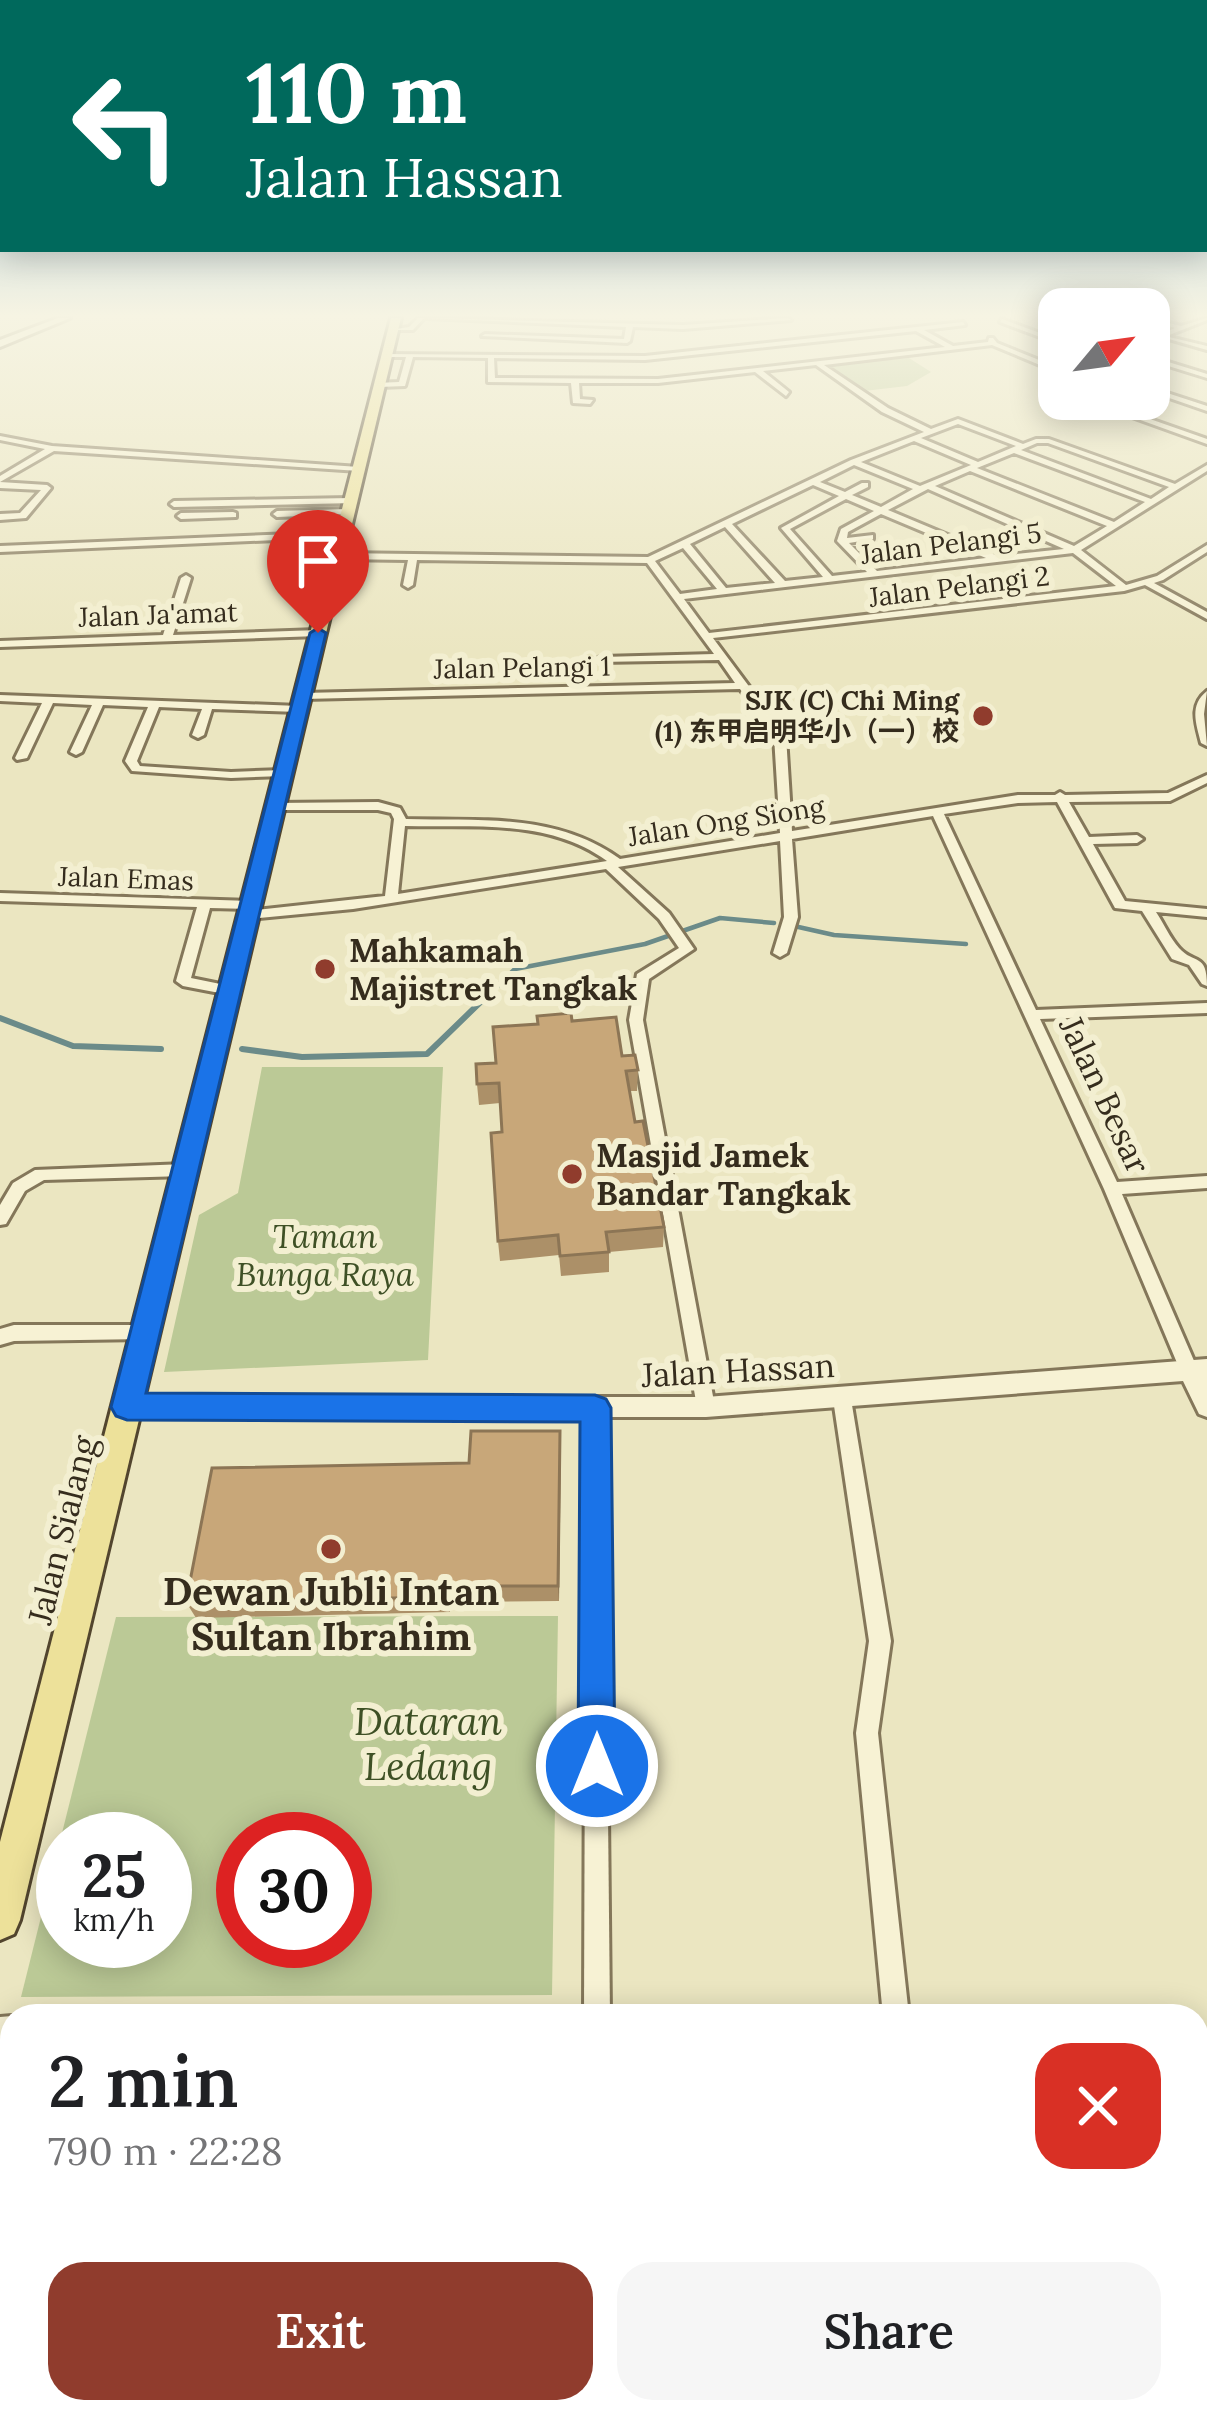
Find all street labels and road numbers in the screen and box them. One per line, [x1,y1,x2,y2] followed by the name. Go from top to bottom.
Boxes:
[858,515,1043,571] street label: Jalan Pelangi 5
[866,558,1051,614] street label: Jalan Pelangi 2
[77,594,239,634] street label: Jalan Ja'amat
[432,648,611,686] street label: Jalan Pelangi 1
[625,789,828,853] street label: Jalan Ong Siong
[57,859,194,897] street label: Jalan Emas
[1050,1009,1160,1181] street label: Jalan Besar
[639,1344,836,1396] street label: Jalan Hassan
[18,1431,106,1630] street label: Jalan Sialang

